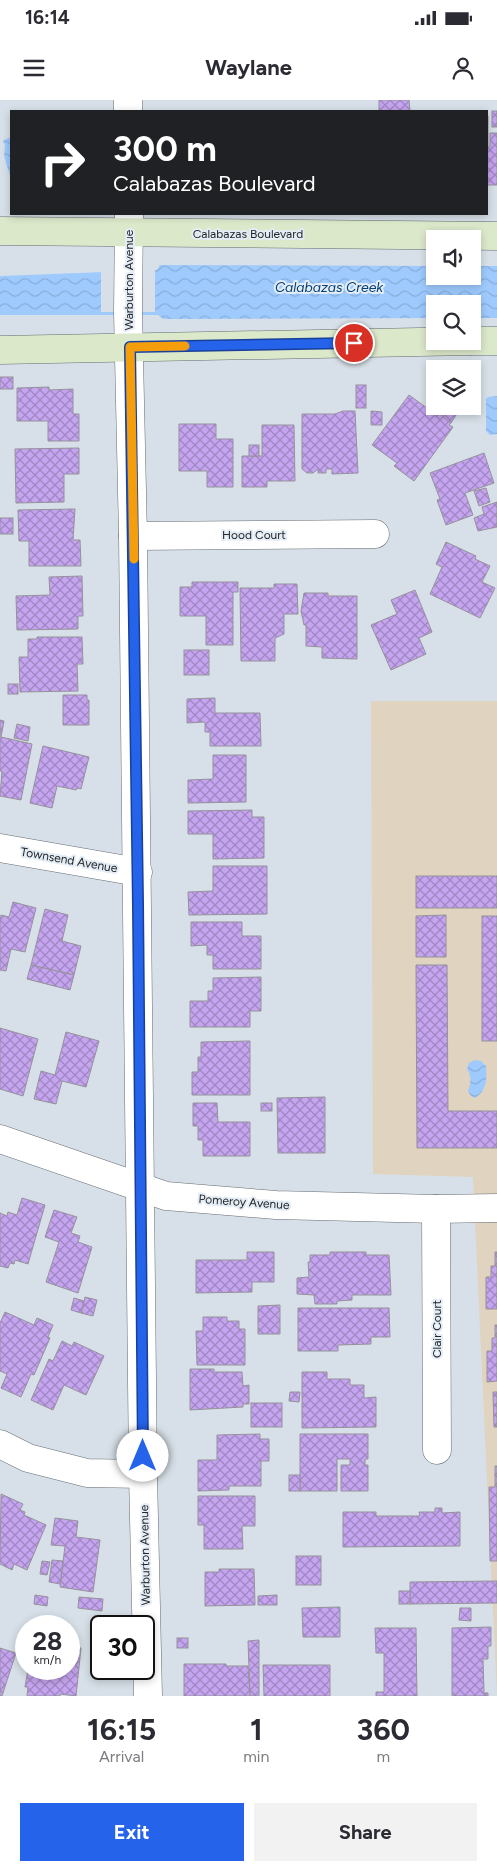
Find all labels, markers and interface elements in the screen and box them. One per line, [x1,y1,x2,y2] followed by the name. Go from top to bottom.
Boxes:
[25,6,70,29] text: 16:14
[20,54,48,82] icon: menu
[205,54,292,81] text: Waylane
[449,54,477,82] icon: person
[113,128,217,170] text: 300 m
[30,130,95,195] icon: right
[113,170,316,197] text: Calabazas Boulevard
[193,227,303,241] street label: Calabazas Boulevard
[122,229,136,330] street label: Warburton Avenue
[426,230,481,415] map controls
[426,230,481,285] button: sound
[275,279,384,296] water label: Calabazas Creek
[426,295,481,350] button: search
[333,322,375,364] pin
[340,329,368,357] icon: arrive
[426,360,481,415] button: layers
[222,528,286,542] street label: Hood Court
[19,845,119,875] street label: Townsend Avenue
[198,1192,290,1212] street label: Pomeroy Avenue
[430,1299,444,1358] street label: Clair Court
[116,1429,168,1481] position arrow
[137,1504,153,1605] street label: Warburton Avenue
[90,1615,155,1680] speed limit sign: 30
[33,1626,62,1656] text: 28
[34,1653,61,1667] text: km/h
[87,1711,156,1748] text: 16:15
[250,1711,263,1748] text: 1
[356,1711,410,1748] text: 360
[99,1747,144,1766] text: Arrival
[243,1747,269,1766] text: min
[376,1747,390,1766] text: m
[20,1803,244,1861] button: Exit
[254,1803,477,1861] button: Share

